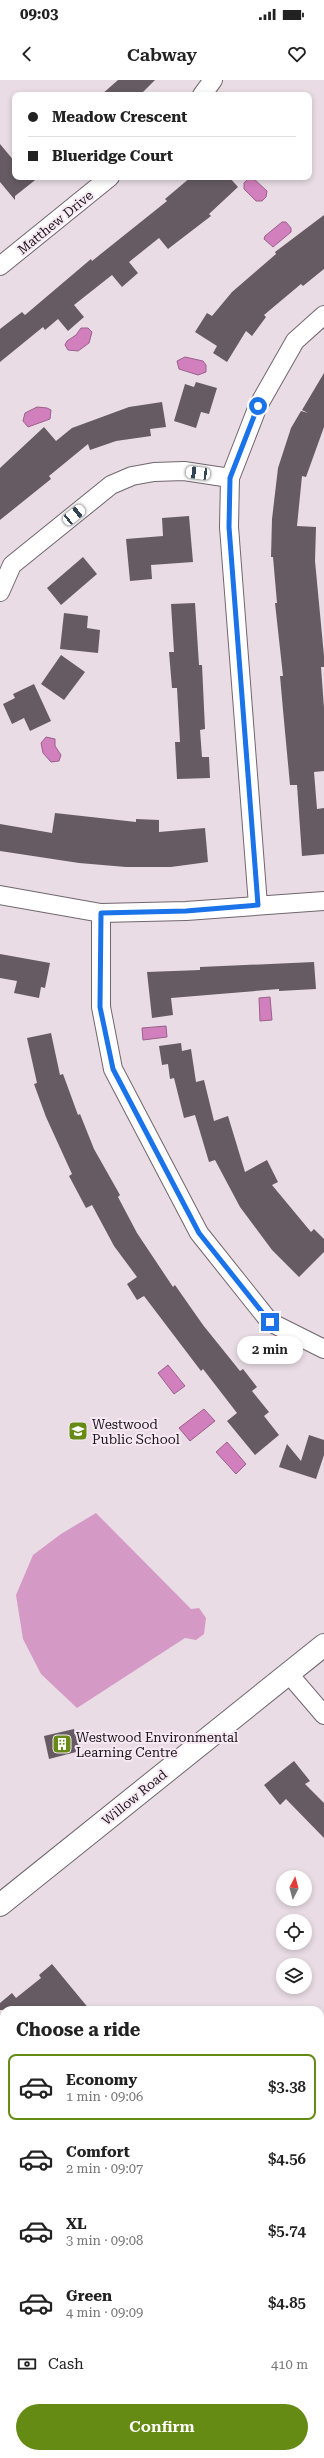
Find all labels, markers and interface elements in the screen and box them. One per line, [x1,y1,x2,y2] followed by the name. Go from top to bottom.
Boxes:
[20,5,58,23] text: 09:03
[16,43,38,65] icon: back
[286,43,308,65] icon: heart
[127,44,197,65] text: Cabway
[52,108,187,126] text: Meadow Crescent
[52,147,173,165] text: Blueridge Court
[15,187,96,257] street label: Matthew Drive
[249,397,267,415] route start
[185,466,211,480] car
[61,503,87,527] car
[261,1313,279,1331] route end
[237,1336,303,1364] callout: 2 min
[252,1342,288,1357] text: 2 min
[92,1417,180,1447] place label: Westwood Public School
[67,1420,89,1442] school or university icon: Westwood Public School
[76,1730,238,1760] place label: Westwood Environmental Learning Centre
[51,1733,73,1755] building icon: Westwood Environmental Learning Centre
[99,1766,170,1828] street label: Willow Road
[276,1870,312,1906] north arrow
[276,1870,312,1994] map controls
[276,1914,312,1950] button: locate
[276,1958,312,1994] button: layers
[16,2019,140,2040] text: Choose a ride
[18,2069,54,2105] icon: car
[66,2071,137,2089] text: Economy
[268,2078,306,2096] text: $3.38
[66,2089,143,2104] text: 1 min · 09:06
[18,2141,54,2177] icon: car
[66,2143,130,2161] text: Comfort
[268,2150,306,2168] text: $4.56
[66,2161,143,2176] text: 2 min · 09:07
[18,2213,54,2249] icon: car
[66,2215,87,2233] text: XL
[268,2222,306,2240] text: $5.74
[66,2233,143,2248] text: 3 min · 09:08
[18,2285,54,2321] icon: car
[66,2287,112,2305] text: Green
[268,2294,306,2312] text: $4.85
[66,2305,143,2320] text: 4 min · 09:09
[16,2353,38,2375] icon: cash
[48,2355,84,2373] text: Cash
[271,2357,308,2372] text: 410 m
[16,2404,308,2450] button: Confirm

